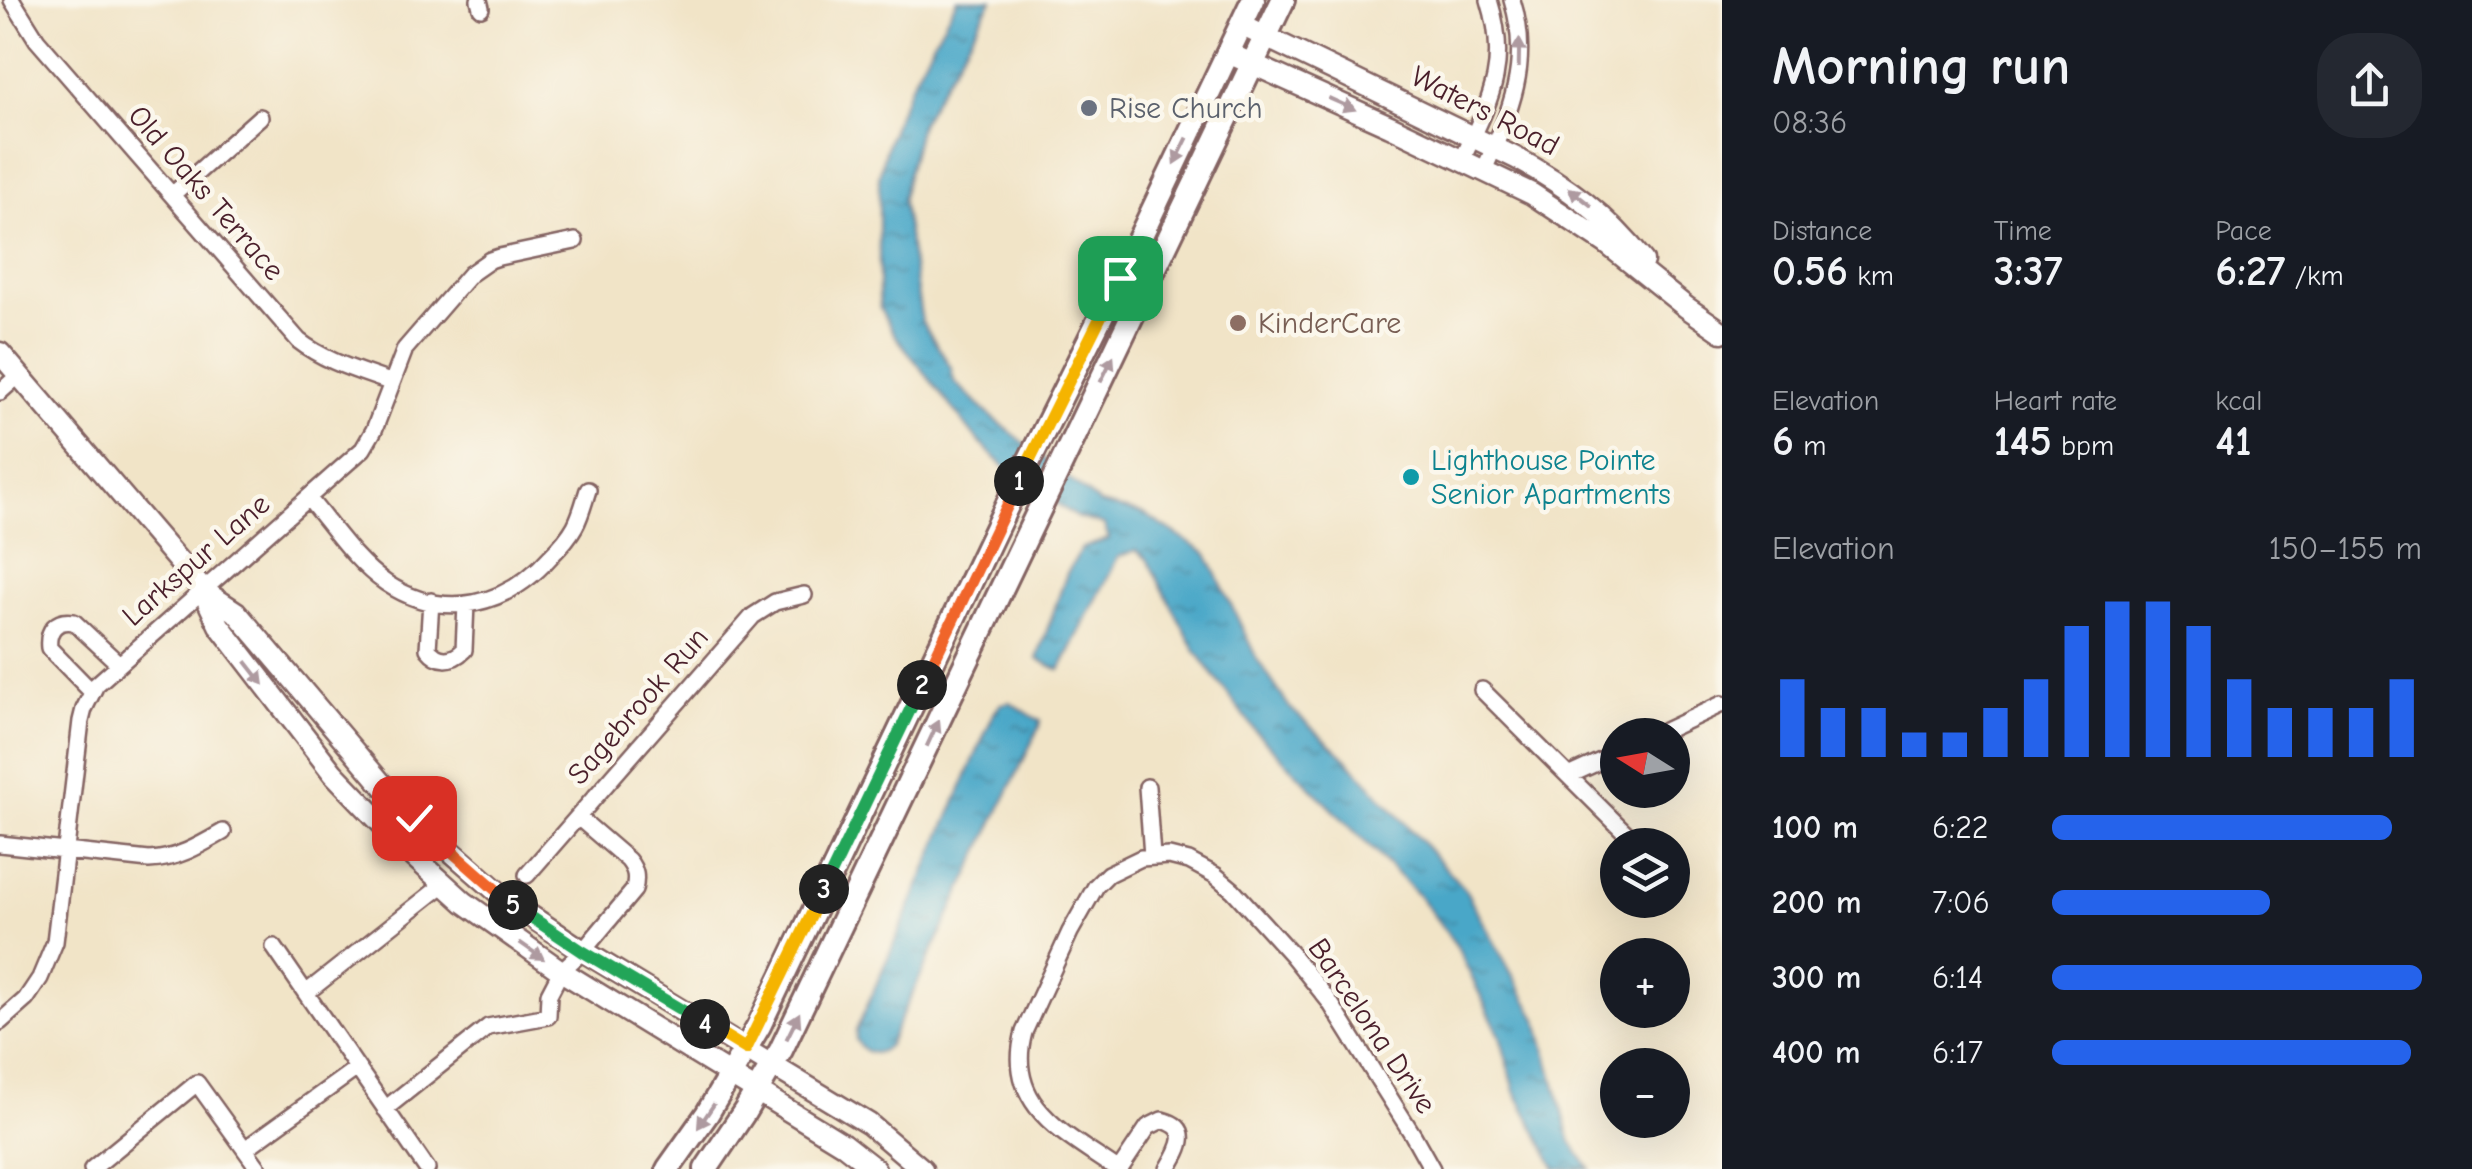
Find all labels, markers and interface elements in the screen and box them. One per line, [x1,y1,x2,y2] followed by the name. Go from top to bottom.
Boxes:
[2317,33,2422,138] button: share
[1772,34,2070,98] text: Morning run
[1512,36,1528,68] one-way arrow
[1405,59,1565,163] street label: Waters Road
[1109,91,1263,126] place label: Rise Church
[1327,96,1357,112] one-way arrow
[1078,97,1100,119] marker: Rise Church
[121,98,291,288] street label: Old Oaks Terrace
[1772,104,1847,141] text: 08:36
[1172,137,1189,166] one-way arrow
[1567,187,1593,208] one-way arrow
[1772,215,1872,247] text: Distance
[1994,215,2052,247] text: Time
[2215,215,2272,247] text: Pace
[1078,236,1163,321] pin
[1772,247,1848,296] text: 0.56
[1994,247,2063,296] text: 3:37
[2215,247,2285,296] text: 6:27
[1093,251,1148,306] icon: arrive
[1848,260,1894,292] text: km
[2285,260,2344,292] text: /km
[1258,306,1401,341] place label: KinderCare
[1227,312,1249,334] marker: KinderCare
[1099,354,1116,383] one-way arrow
[1772,385,1879,417] text: Elevation
[1994,385,2117,417] text: Heart rate
[2215,385,2262,417] text: kcal
[1772,417,1794,466] text: 6
[1994,417,2052,466] text: 145
[2215,417,2252,466] text: 41
[1794,430,1826,462] text: m
[2052,430,2114,462] text: bpm
[1431,443,1671,512] place label: Lighthouse Pointe Senior Apartments
[994,456,1044,506] pin: 1
[1013,465,1025,497] text: 1
[1400,466,1422,488] marker: Lighthouse Pointe Senior Apartments
[115,487,277,633] street label: Larkspur Lane
[1772,530,1895,567] text: Elevation
[2269,530,2422,567] text: 150–155 m
[560,620,716,792] street label: Sagebrook Run
[245,659,266,685] one-way arrow
[897,660,947,710] pin: 2
[915,669,929,701] text: 2
[925,718,942,747] one-way arrow
[1600,718,1690,808] north arrow
[1600,718,1690,1138] map controls
[372,776,457,861] pin
[387,791,442,846] icon: check
[1772,809,1858,846] text: 100 m
[1932,809,1989,846] text: 6:22
[1600,828,1690,918] button: layers
[799,864,849,914] pin: 3
[817,873,831,905] text: 3
[488,880,538,930] pin: 5
[1772,884,1861,921] text: 200 m
[1932,884,1990,921] text: 7:06
[506,889,520,921] text: 5
[1301,932,1443,1120] street label: Barcelona Drive
[1600,938,1690,1028] button: +
[519,941,546,960] one-way arrow
[1772,959,1861,996] text: 300 m
[1932,959,1983,996] text: 6:14
[680,999,730,1049] pin: 4
[698,1008,712,1040] text: 4
[784,1011,801,1040] one-way arrow
[1772,1034,1860,1071] text: 400 m
[1932,1034,1983,1071] text: 6:17
[1600,1048,1690,1138] button: −
[697,1102,715,1129] one-way arrow

